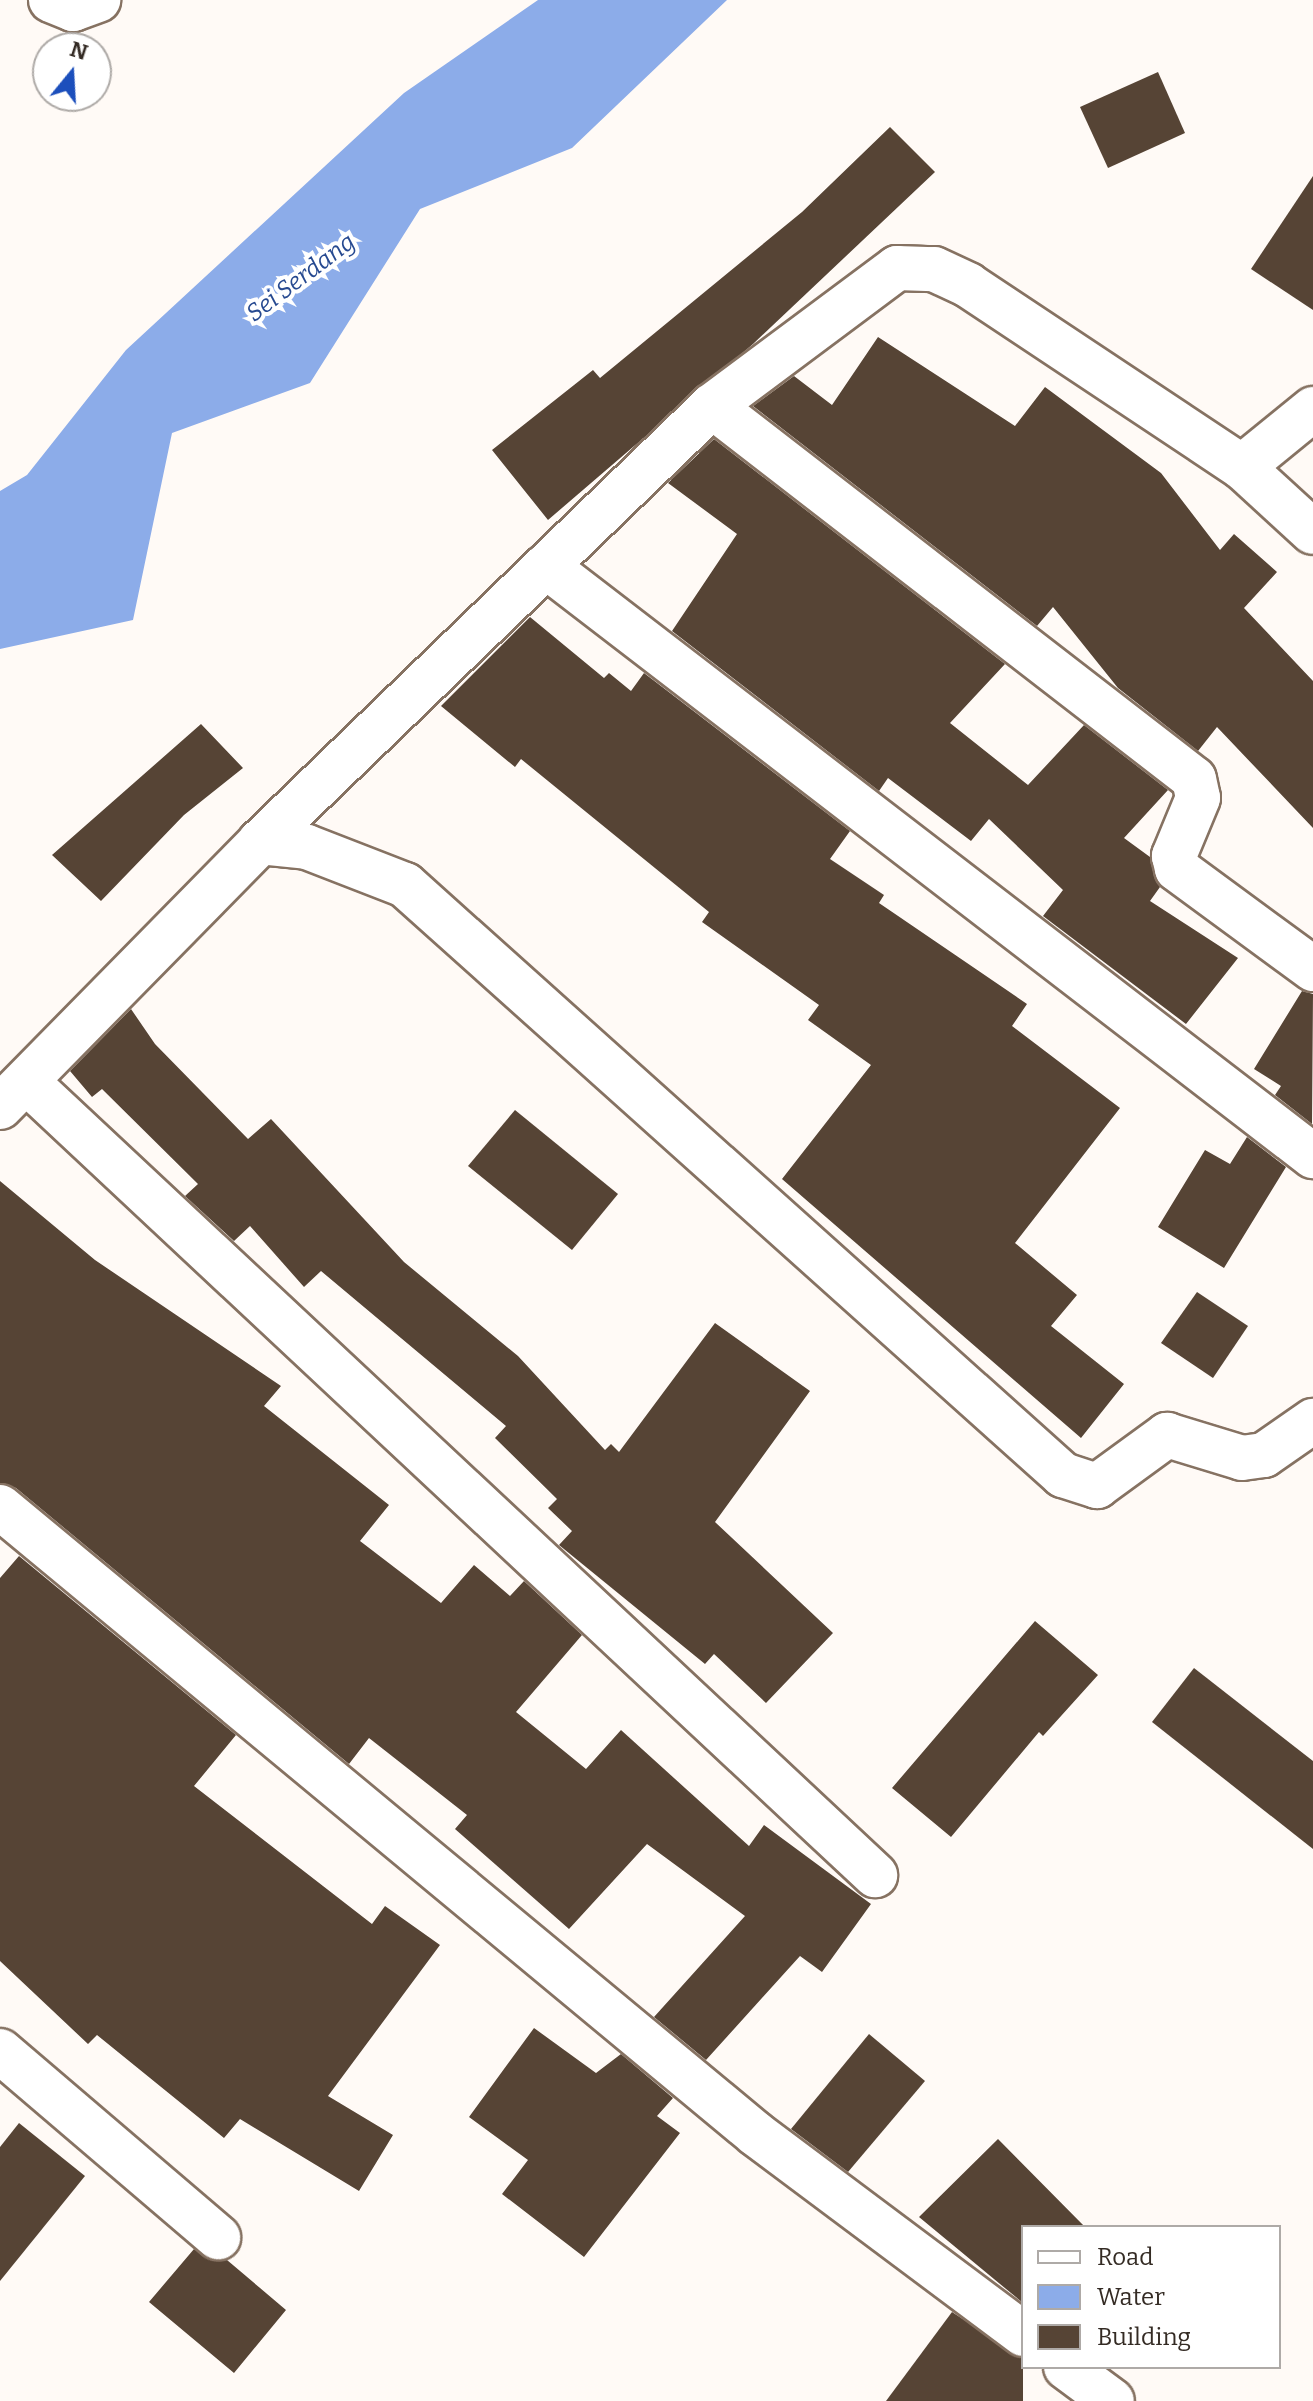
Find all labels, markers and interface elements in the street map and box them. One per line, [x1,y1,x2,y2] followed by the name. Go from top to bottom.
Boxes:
[32,32,112,112] north arrow
[67,35,91,66] text: N
[241,228,361,328] water label: Sei Serdang
[1021,2225,1281,2369] legend
[1097,2243,1153,2271] text: Road
[1097,2283,1165,2311] text: Water
[1097,2323,1191,2351] text: Building

